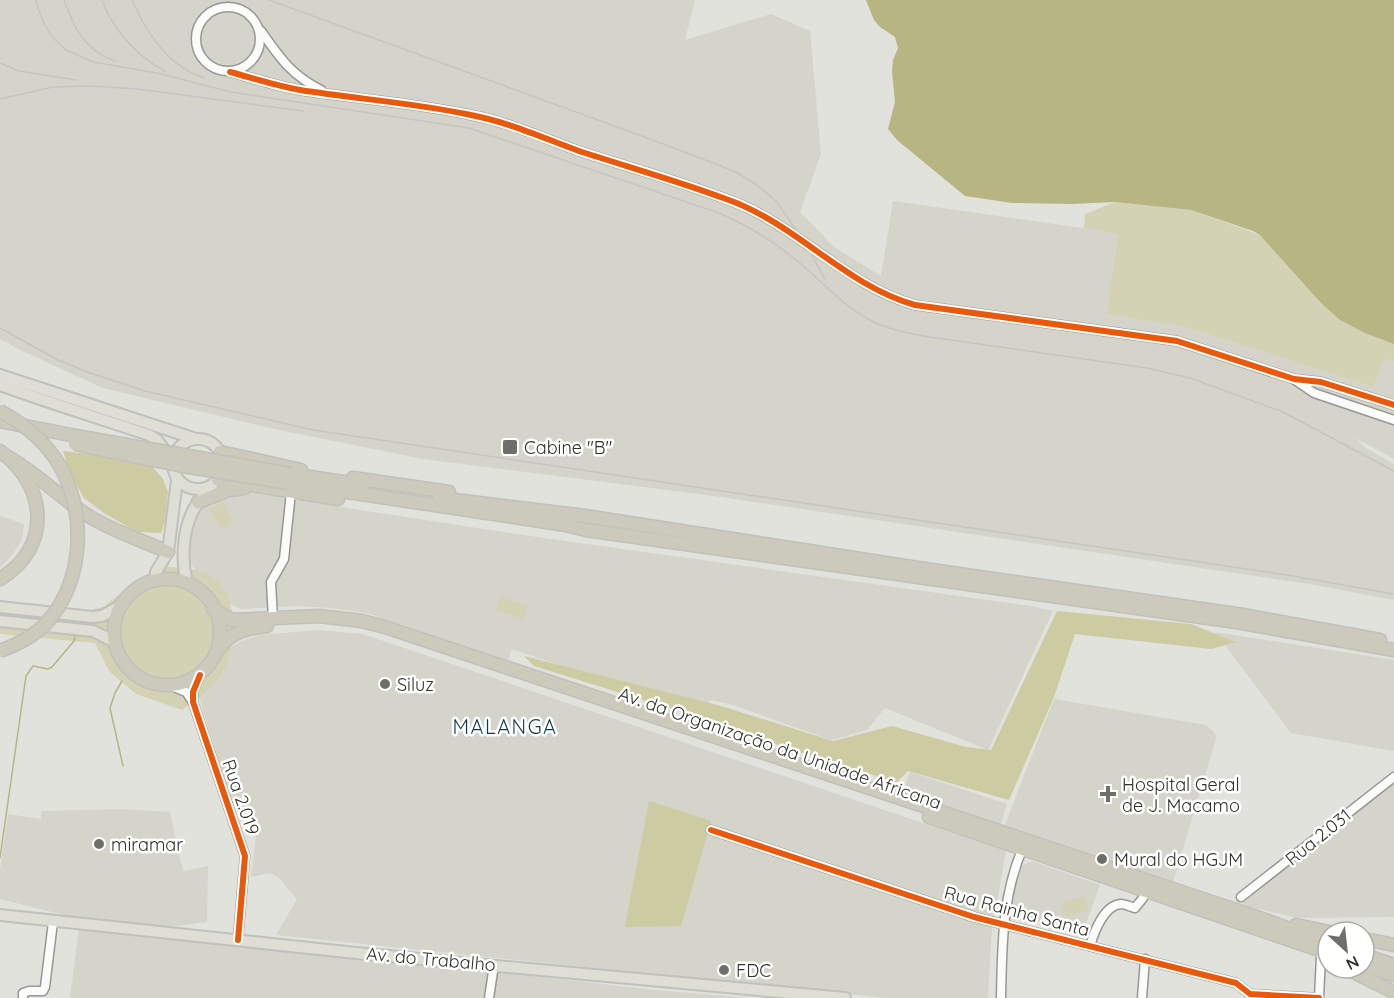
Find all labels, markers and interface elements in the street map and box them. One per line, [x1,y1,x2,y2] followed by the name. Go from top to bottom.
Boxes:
[524,436,613,459] place label: Cabine "B"
[501,438,519,456] marker: Cabine "B"
[397,673,434,696] place label: Siluz
[378,677,392,691] marker: Siluz
[616,682,944,814] street label: Av. da Organização da Unidade Africana
[453,714,557,739] district label: MALANGA
[217,756,265,838] street label: Rua 2.019
[1122,773,1240,817] place label: Hospital Geral de J. Macamo
[1099,785,1117,803] marker: Hospital Geral de J. Macamo
[1280,804,1356,870] street label: Rua 2.031
[111,833,183,856] place label: miramar
[92,837,106,851] marker: miramar
[1114,848,1243,871] place label: Mural do HGJM
[1095,852,1109,866] marker: Mural do HGJM
[942,881,1092,941] street label: Rua Rainha Santa
[1316,920,1376,980] north arrow
[365,942,497,976] street label: Av. do Trabalho
[1343,952,1363,975] text: N
[736,959,771,982] place label: FDC
[717,963,731,977] marker: FDC

